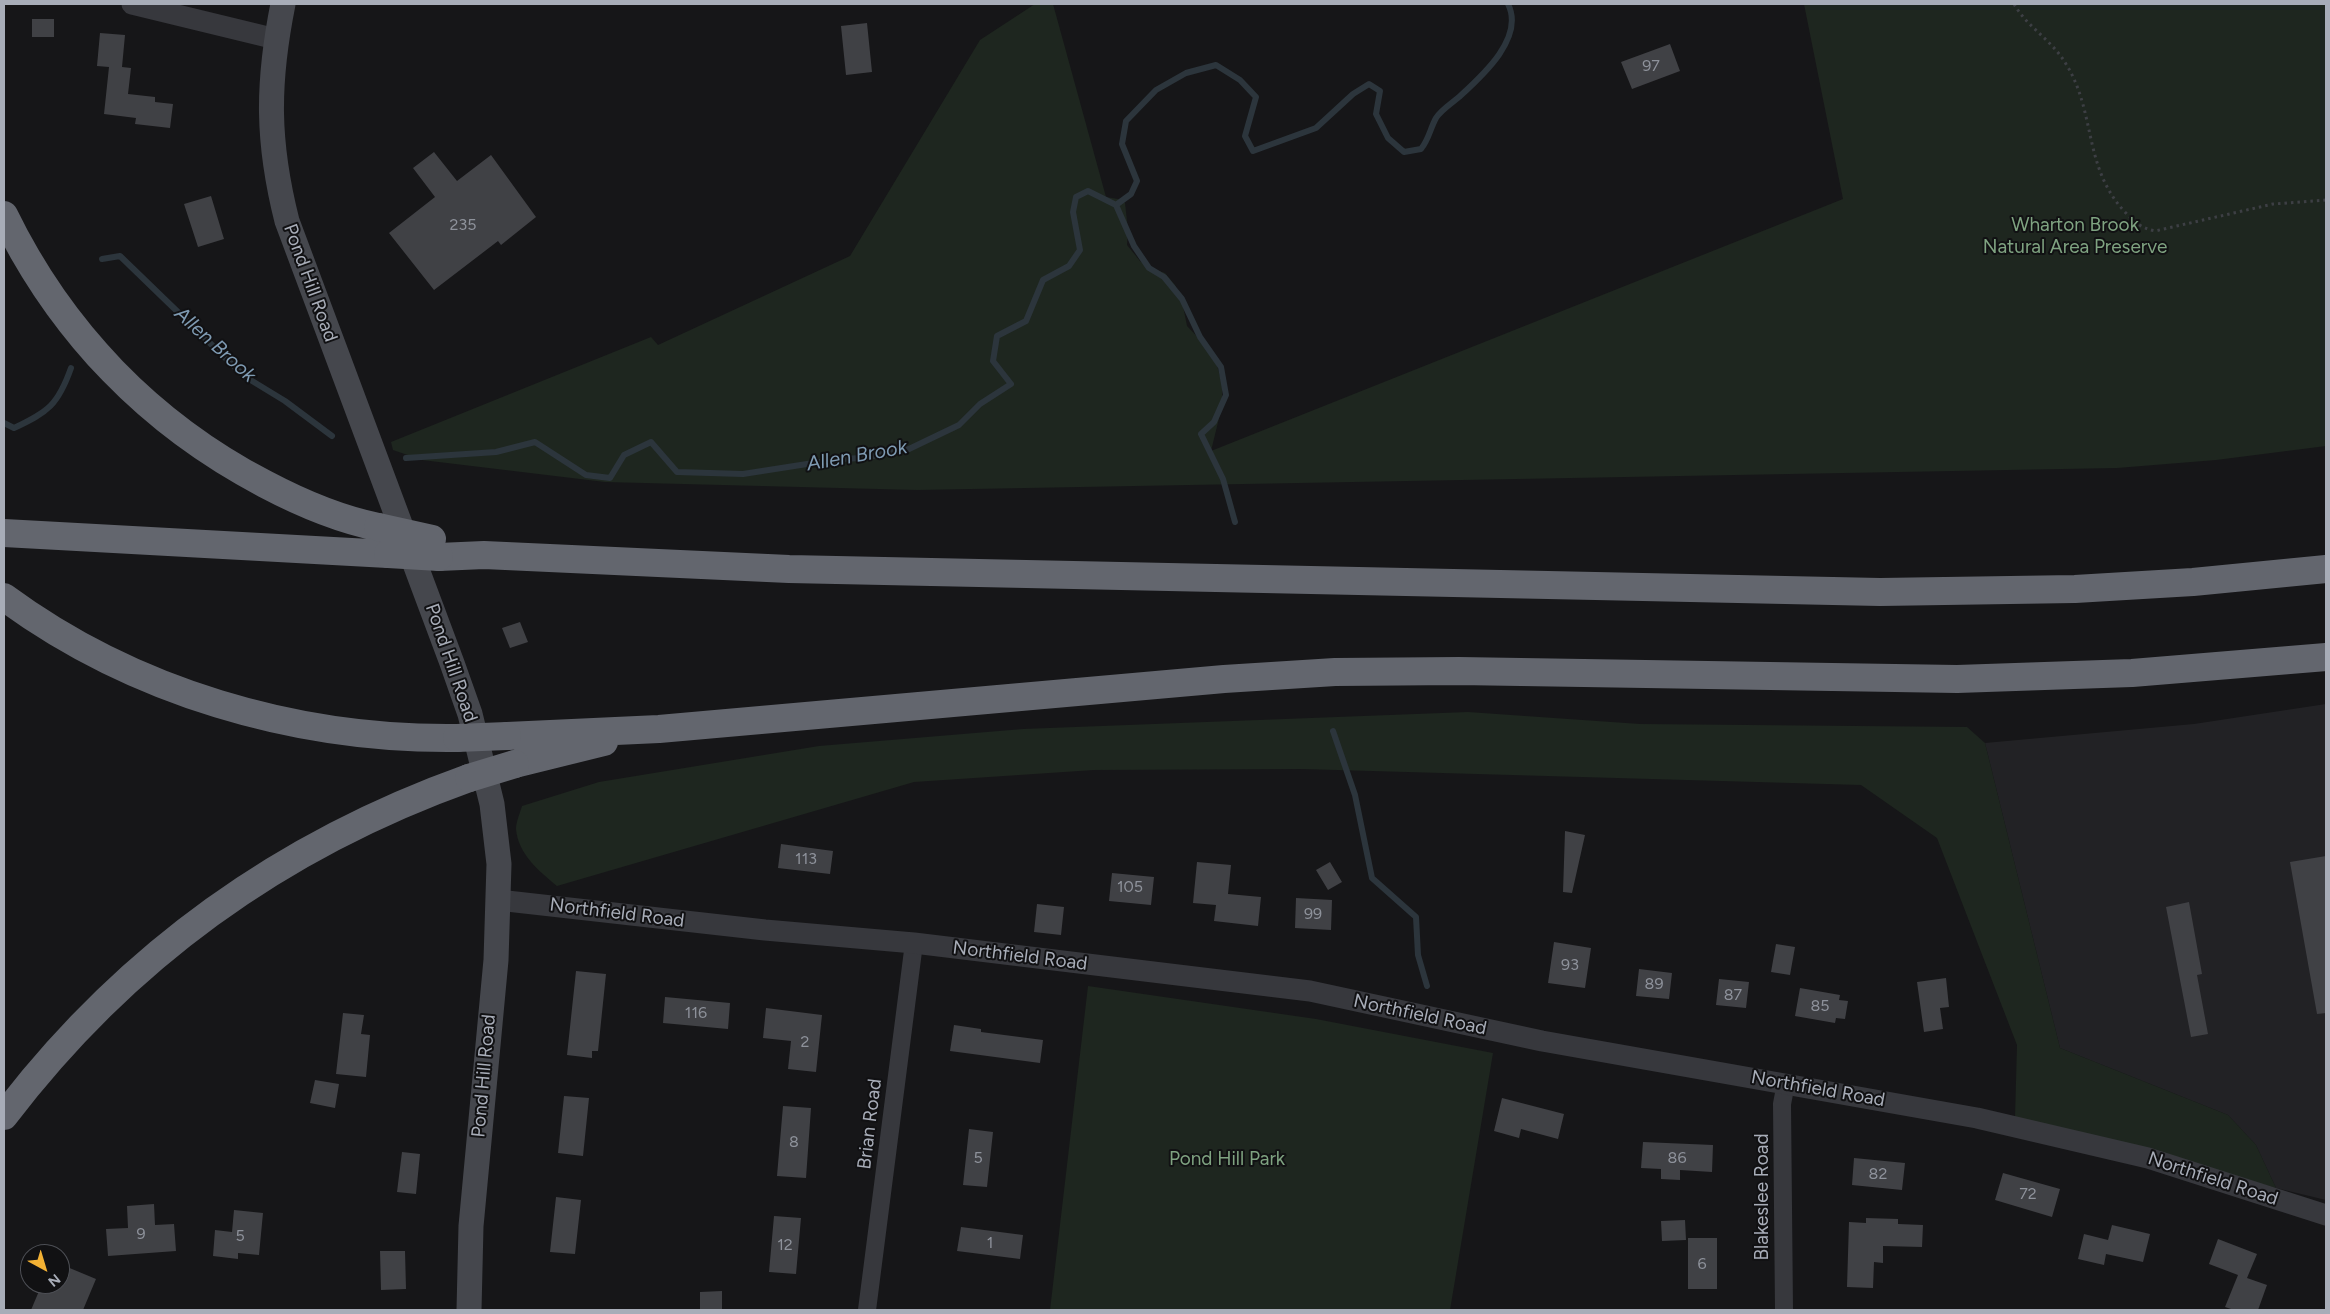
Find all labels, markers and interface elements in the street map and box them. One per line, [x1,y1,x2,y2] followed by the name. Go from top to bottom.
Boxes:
[1642,56,1660,76] house number: 97
[1983,214,2167,258] park label: Wharton Brook Natural Area Preserve
[450,215,476,235] house number: 235
[278,221,342,345] street label: Pond Hill Road
[169,302,261,388] water label: Allen Brook
[805,435,909,477] water label: Allen Brook
[420,601,482,725] street label: Pond Hill Road
[795,849,817,869] house number: 113
[1117,877,1143,897] house number: 105
[548,893,686,933] street label: Northfield Road
[1304,904,1322,924] house number: 99
[951,936,1089,976] street label: Northfield Road
[1561,955,1579,975] house number: 93
[1645,974,1663,994] house number: 89
[1724,985,1742,1005] house number: 87
[1351,990,1489,1040] street label: Northfield Road
[1810,996,1830,1016] house number: 85
[685,1003,707,1023] house number: 116
[467,1013,501,1139] street label: Pond Hill Road
[801,1032,809,1052] house number: 2
[1749,1066,1887,1112] street label: Northfield Road
[853,1077,887,1171] street label: Brian Road
[789,1132,799,1152] house number: 8
[1751,1133,1773,1261] street label: Blakeslee Road
[2145,1147,2281,1211] street label: Northfield Road
[973,1148,983,1168] house number: 5
[1169,1148,1285,1170] park label: Pond Hill Park
[1668,1148,1686,1168] house number: 86
[1869,1164,1887,1184] house number: 82
[2019,1184,2037,1204] house number: 72
[136,1224,146,1244] house number: 9
[235,1226,245,1246] house number: 5
[987,1233,993,1253] house number: 1
[777,1235,793,1255] house number: 12
[20,1244,70,1294] north arrow
[1697,1254,1707,1274] house number: 6
[45,1270,64,1290] text: N

